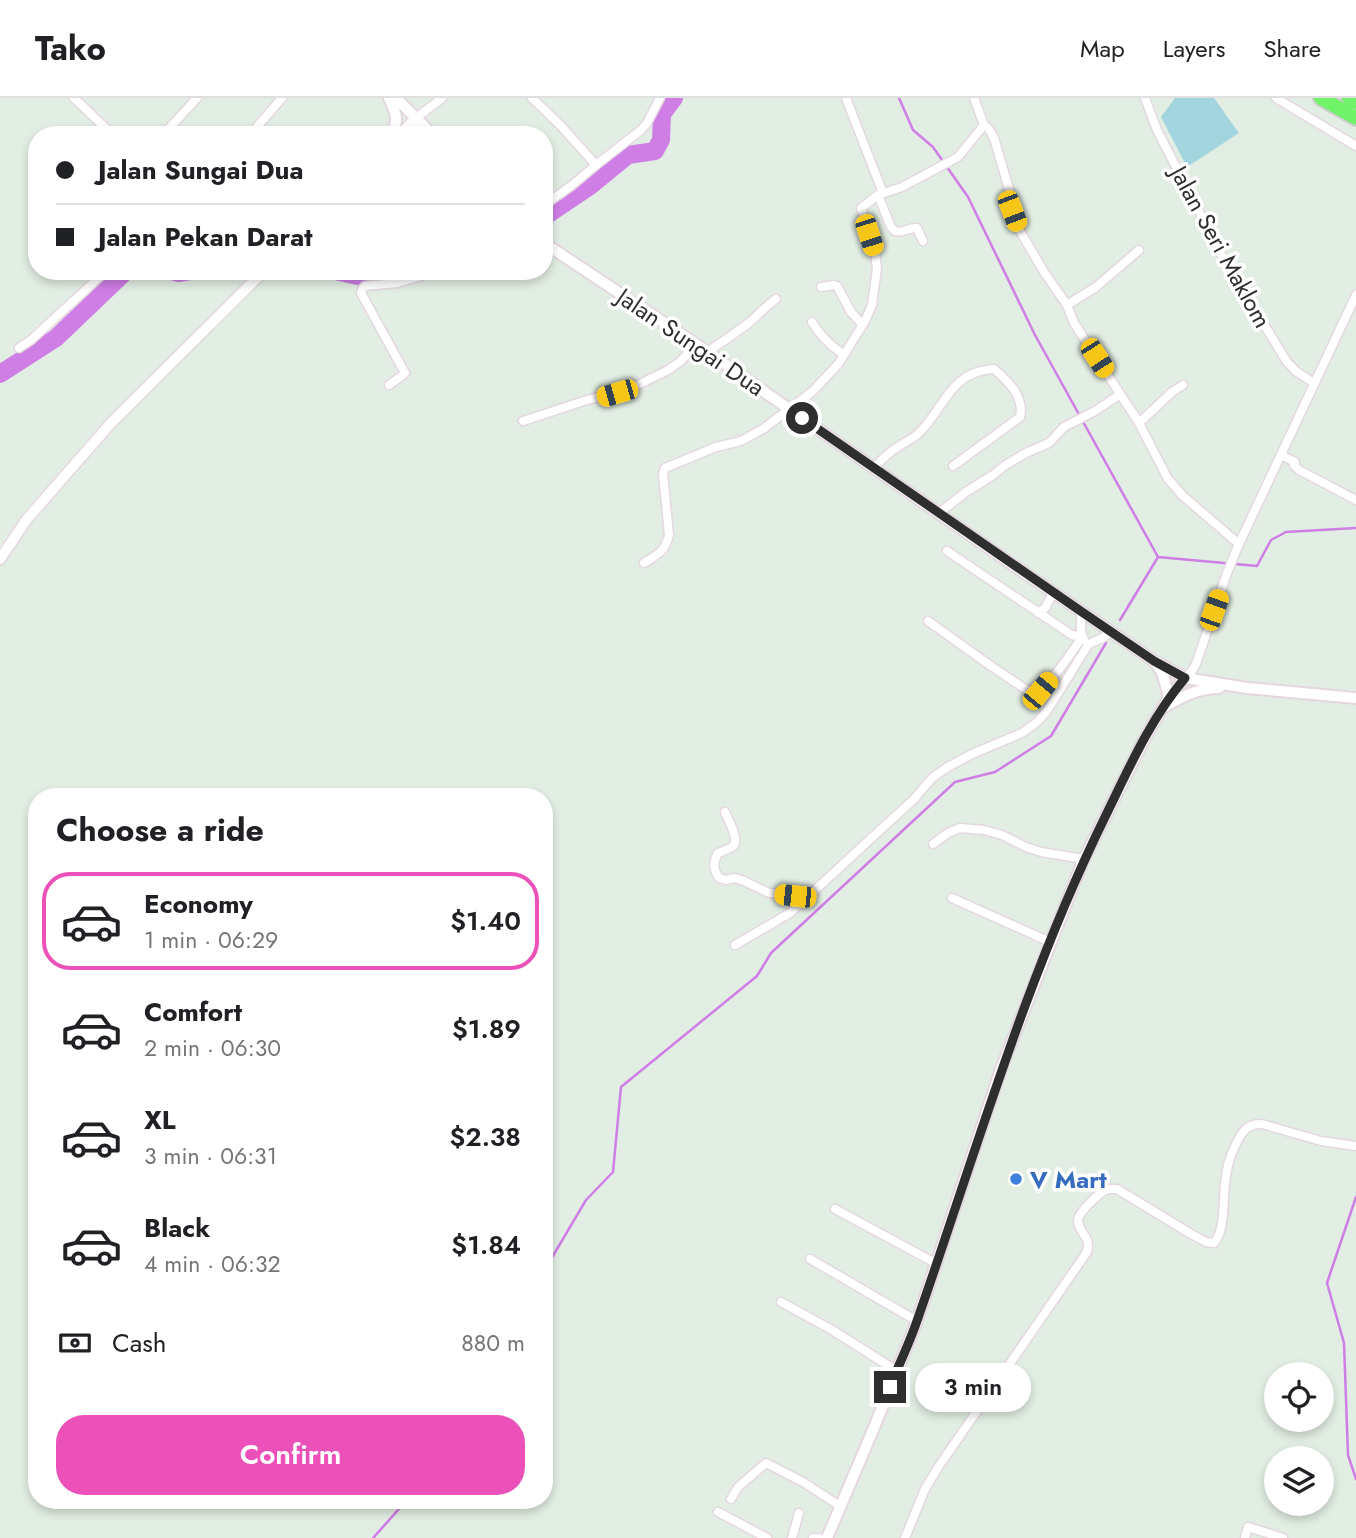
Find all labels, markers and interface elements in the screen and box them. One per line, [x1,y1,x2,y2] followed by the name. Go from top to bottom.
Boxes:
[35,25,106,72] text: Tako
[1080,31,1125,66] text: Map
[1163,31,1225,66] text: Layers
[1263,31,1321,66] text: Share
[98,151,303,189] text: Jalan Sungai Dua
[1161,157,1280,334] street label: Jalan Seri Maklom
[995,188,1030,234] car
[853,212,886,258] car
[98,218,313,256] text: Jalan Pekan Darat
[608,278,772,405] street label: Jalan Sungai Dua
[1077,335,1118,381] car
[594,377,641,409] car
[786,402,818,434] route start
[1197,587,1232,633] car
[1019,668,1062,714] car
[56,807,264,853] text: Choose a ride
[774,883,817,909] car
[144,885,253,923] text: Economy
[60,890,123,953] icon: car
[450,902,521,940] text: $1.40
[144,923,278,957] text: 1 min · 06:29
[144,993,242,1031] text: Comfort
[60,998,123,1061] icon: car
[452,1010,521,1048] text: $1.89
[144,1031,281,1065] text: 2 min · 06:30
[144,1101,176,1139] text: XL
[60,1106,123,1169] icon: car
[449,1118,521,1156] text: $2.38
[144,1139,277,1173] text: 3 min · 06:31
[1029,1162,1107,1197] place label: V Mart
[1008,1171,1024,1187] marker: V Mart
[144,1209,210,1247] text: Black
[60,1214,123,1277] icon: car
[451,1226,521,1264] text: $1.84
[144,1247,281,1281] text: 4 min · 06:32
[56,1324,94,1362] icon: cash
[112,1324,166,1362] text: Cash
[461,1326,525,1360] text: 880 m
[914,1362,1030,1412] callout: 3 min
[1264,1362,1334,1516] map controls
[1264,1362,1334,1432] button: locate
[944,1370,1002,1404] text: 3 min
[874,1371,906,1403] route end
[56,1415,525,1495] button: Confirm
[1264,1446,1334,1516] button: layers

